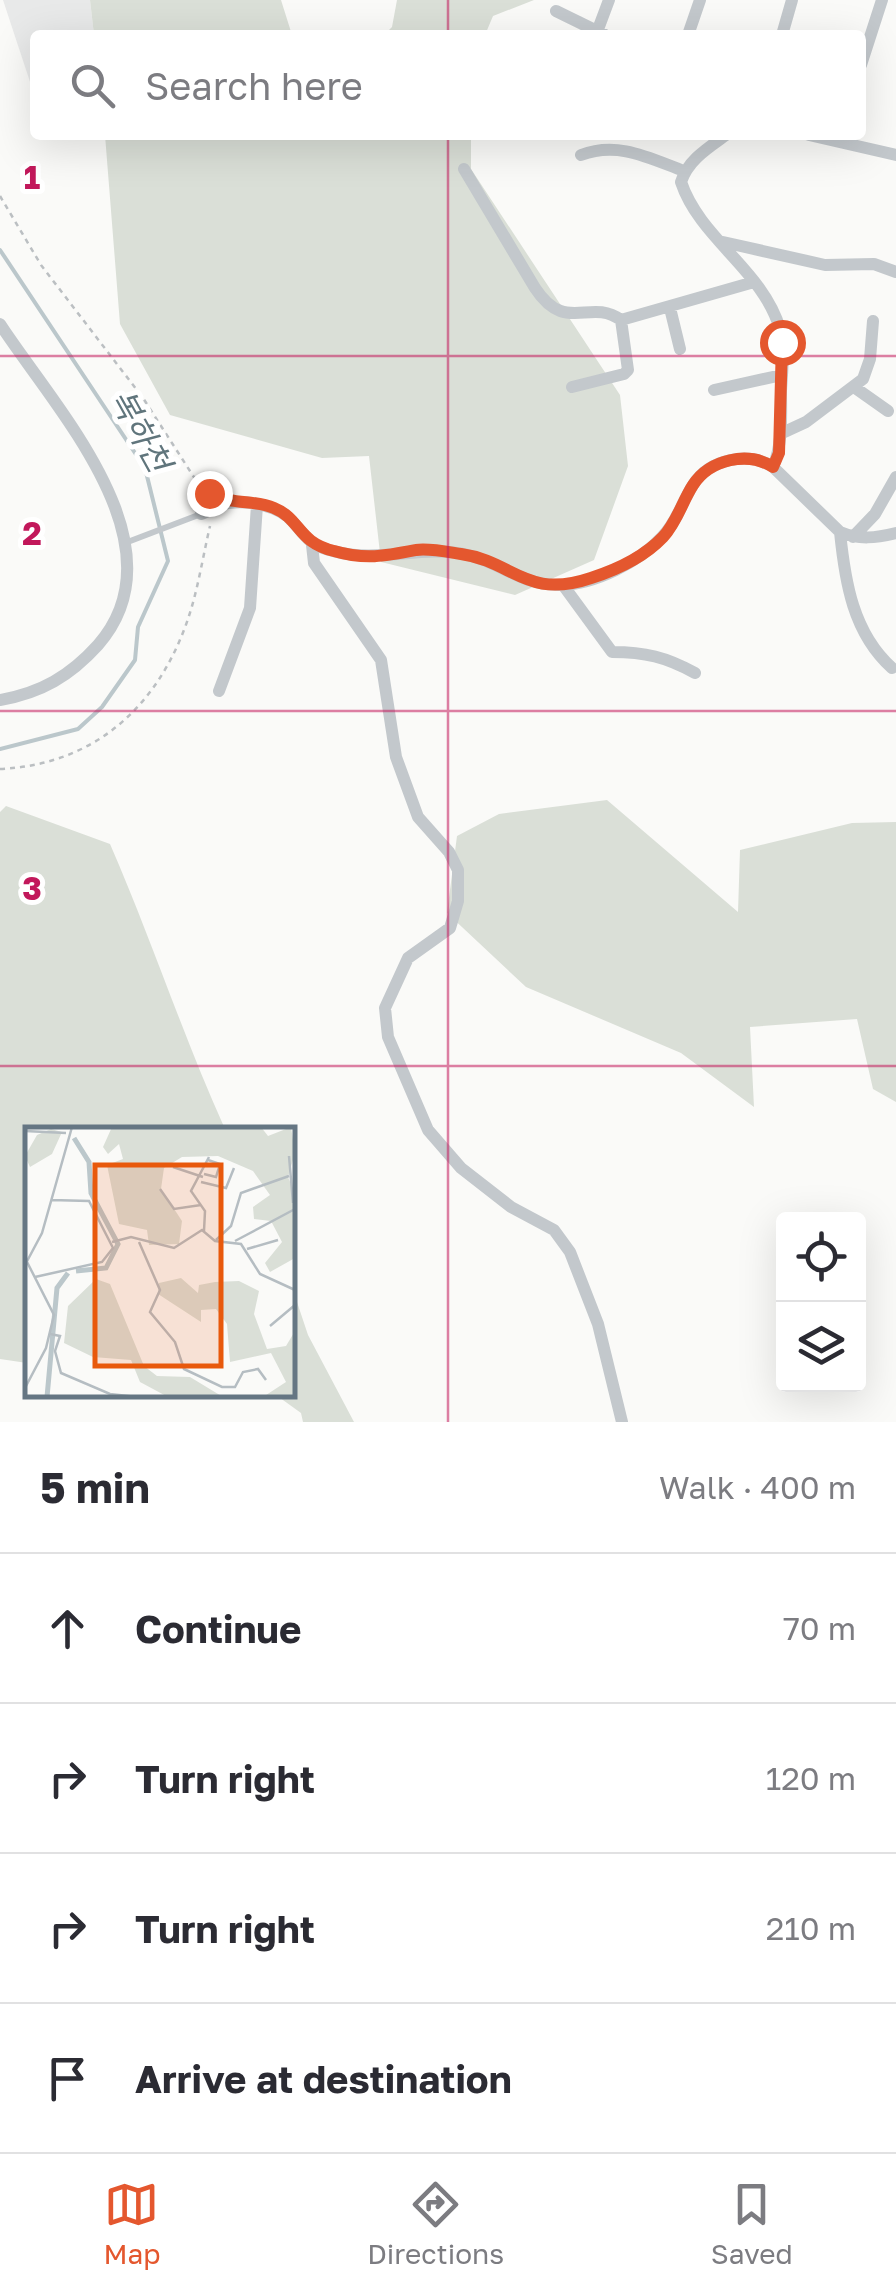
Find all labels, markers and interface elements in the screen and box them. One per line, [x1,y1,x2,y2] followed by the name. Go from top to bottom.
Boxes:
[30,30,866,140] search box
[65,58,120,113] icon: search
[145,63,363,108] text: Search here
[24,158,40,196] text: 1
[760,320,806,366] route start
[103,382,181,481] water label: 복하천
[187,471,233,517] route end
[22,514,42,552] text: 2
[22,869,42,907] text: 3
[25,1127,295,1397] inset map
[776,1212,866,1392] map controls
[776,1212,866,1302] button: locate
[776,1302,866,1392] button: layers
[40,1462,150,1512] text: 5 min
[659,1468,856,1506] text: Walk · 400 m
[40,1601,95,1656] icon: ahead
[135,1606,301,1651] text: Continue
[783,1609,856,1647] text: 70 m
[40,1751,95,1806] icon: right
[135,1756,315,1801] text: Turn right
[766,1759,856,1797] text: 120 m
[40,1901,95,1956] icon: right
[135,1906,315,1951] text: Turn right
[766,1909,856,1947] text: 210 m
[40,2051,95,2106] icon: arrive
[135,2056,512,2101] text: Arrive at destination
[103,2177,161,2270] tab: Map
[367,2177,504,2270] tab: Directions
[711,2177,793,2270] tab: Saved

